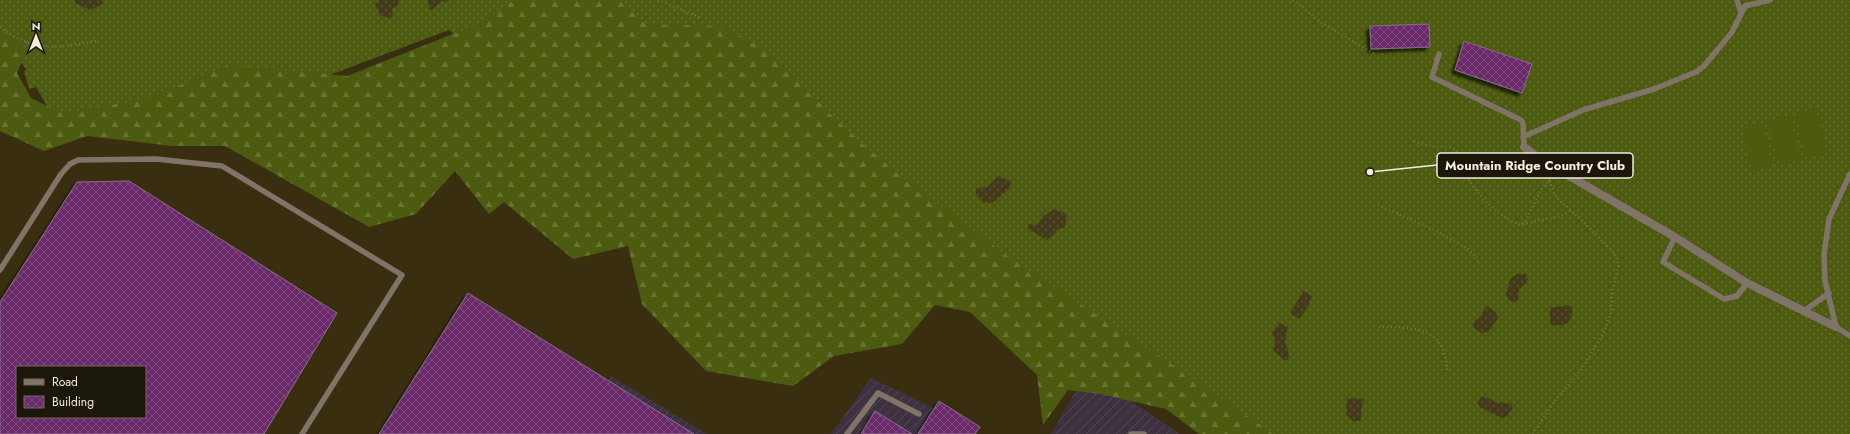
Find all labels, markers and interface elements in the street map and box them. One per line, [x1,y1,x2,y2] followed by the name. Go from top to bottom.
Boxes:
[16,16,56,56] north arrow
[32,18,40,34] text: N
[1437,153,1633,178] callout: Mountain Ridge Country Club
[1445,156,1625,175] text: Mountain Ridge Country Club
[16,366,146,418] legend
[52,373,78,391] text: Road
[52,393,94,411] text: Building

